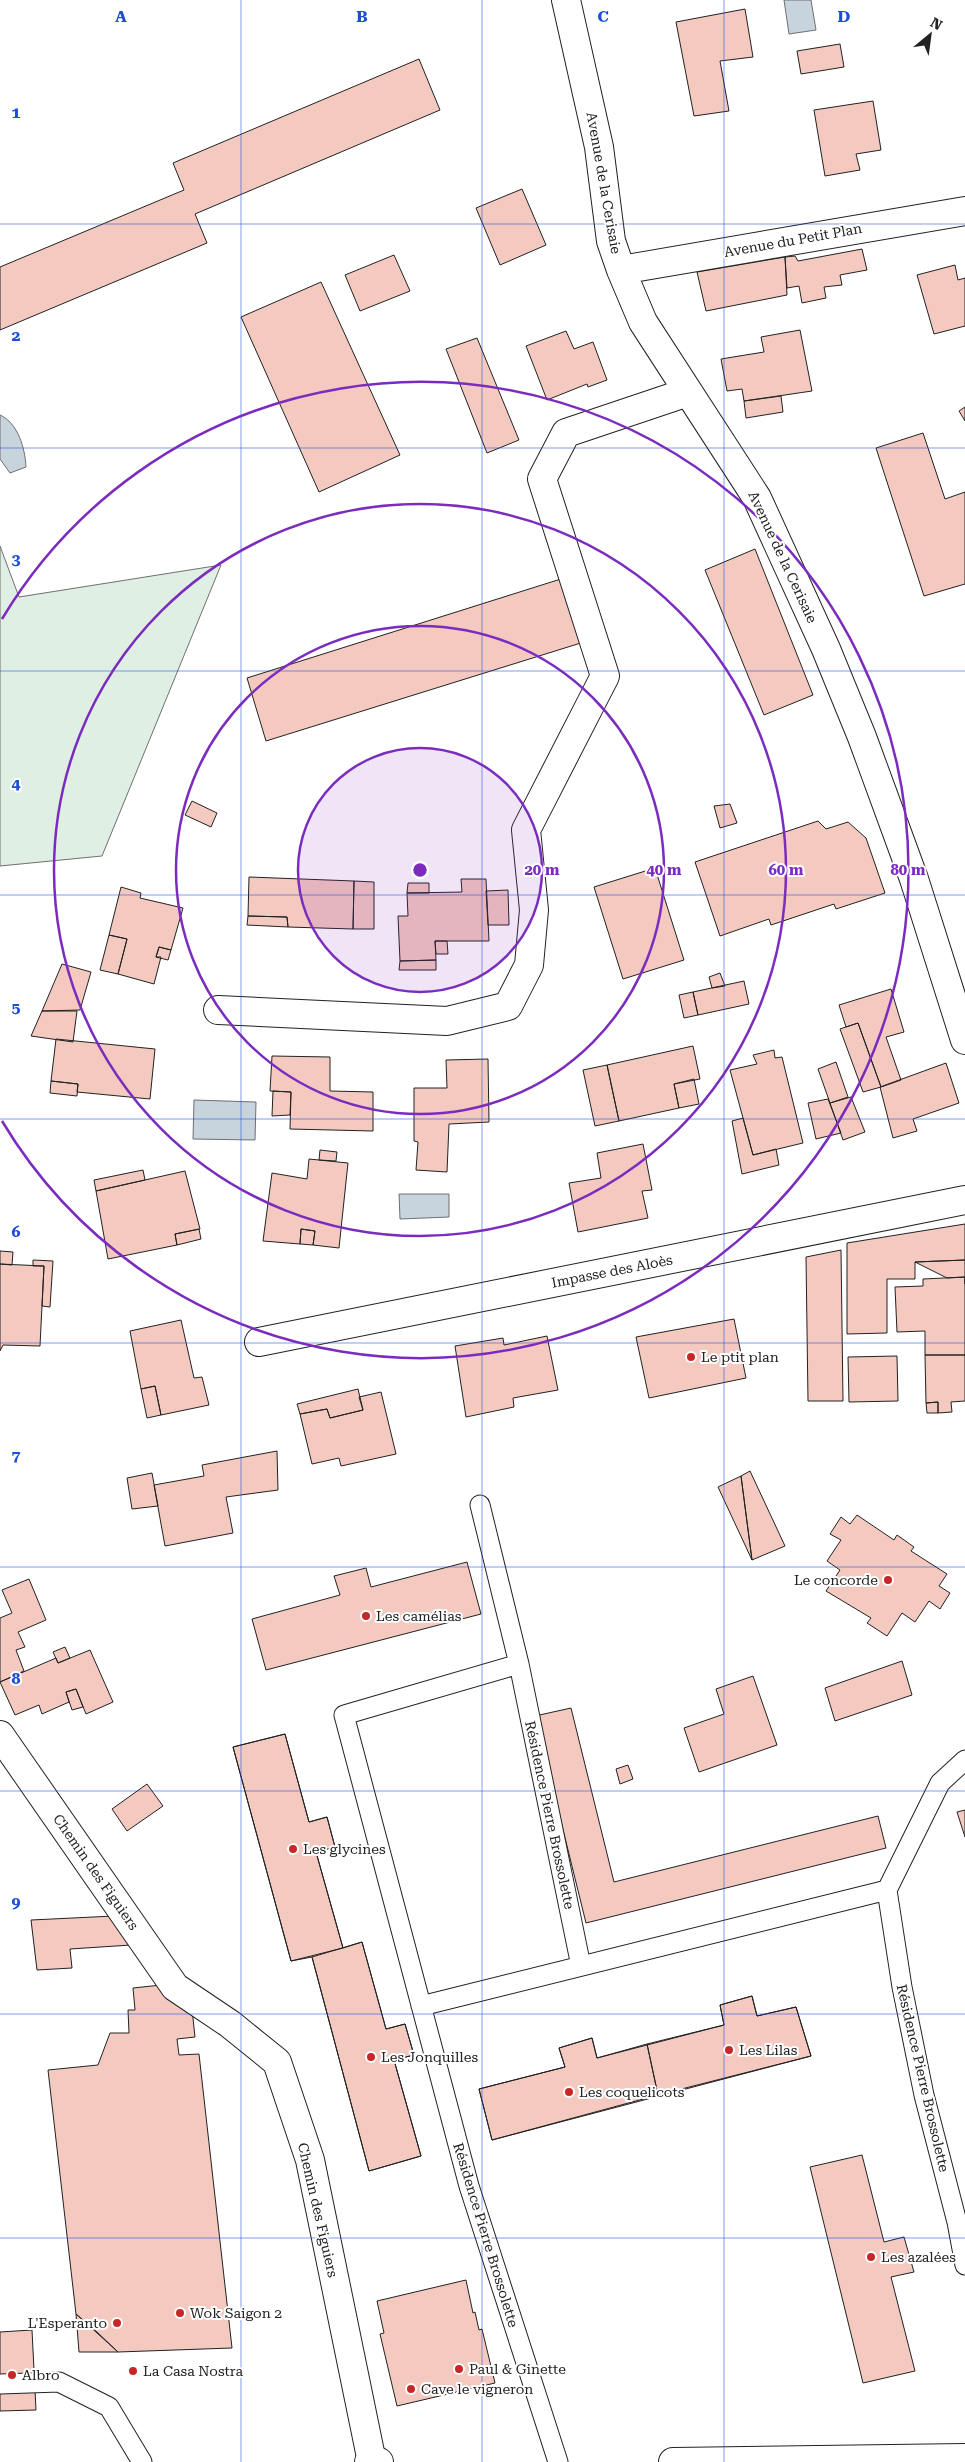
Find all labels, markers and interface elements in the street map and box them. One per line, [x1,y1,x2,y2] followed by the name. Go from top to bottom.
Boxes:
[115,7,127,26] text: A
[356,7,368,26] text: B
[597,7,609,26] text: C
[838,7,851,26] text: D
[905,10,955,60] north arrow
[928,14,945,33] text: N
[12,103,21,122] text: 1
[584,111,624,256] street label: Avenue de la Cerisaie
[723,220,863,260] street label: Avenue du Petit Plan
[12,326,21,345] text: 2
[745,488,821,626] street label: Avenue de la Cerisaie
[12,550,21,569] text: 3
[12,774,21,793] text: 4
[411,861,429,879] centre of rings
[524,861,560,879] text: 20 m
[646,861,682,879] text: 40 m
[768,861,804,879] text: 60 m
[890,861,926,879] text: 80 m
[12,998,21,1017] text: 5
[12,1222,21,1241] text: 6
[550,1251,674,1291] street label: Impasse des Aloès
[701,1349,779,1365] place label: Le ptit plan
[685,1351,697,1363] marker: Le ptit plan
[12,1446,21,1465] text: 7
[794,1572,878,1588] place label: Le concorde
[882,1574,894,1586] marker: Le concorde
[376,1608,462,1624] place label: Les camélias
[360,1610,372,1622] marker: Les camélias
[12,1669,21,1688] text: 8
[522,1719,578,1911] street label: Résidence Pierre Brossolette
[50,1811,142,1933] street label: Chemin des Figuiers
[303,1841,386,1857] place label: Les glycines
[287,1843,299,1855] marker: Les glycines
[12,1893,21,1912] text: 9
[894,1982,952,2174] street label: Résidence Pierre Brossolette
[739,2042,798,2058] place label: Les Lilas
[723,2044,735,2056] marker: Les Lilas
[381,2049,478,2065] place label: Les Jonquilles
[365,2051,377,2063] marker: Les Jonquilles
[579,2084,685,2100] place label: Les coquelicots
[563,2086,575,2098] marker: Les coquelicots
[295,2141,341,2279] street label: Chemin des Figuiers
[450,2141,522,2330] street label: Résidence Pierre Brossolette
[881,2249,956,2265] place label: Les azalées
[865,2251,877,2263] marker: Les azalées
[190,2305,282,2321] place label: Wok Saigon 2
[174,2307,186,2319] marker: Wok Saigon 2
[28,2315,107,2331] place label: L'Esperanto
[111,2317,123,2329] marker: L'Esperanto
[469,2361,566,2377] place label: Paul & Ginette
[143,2363,243,2379] place label: La Casa Nostra
[453,2363,465,2375] marker: Paul & Ginette
[127,2365,139,2377] marker: La Casa Nostra
[22,2367,60,2383] place label: Albro
[6,2369,18,2381] marker: Albro
[421,2381,533,2397] place label: Cave le vigneron
[405,2383,417,2395] marker: Cave le vigneron

